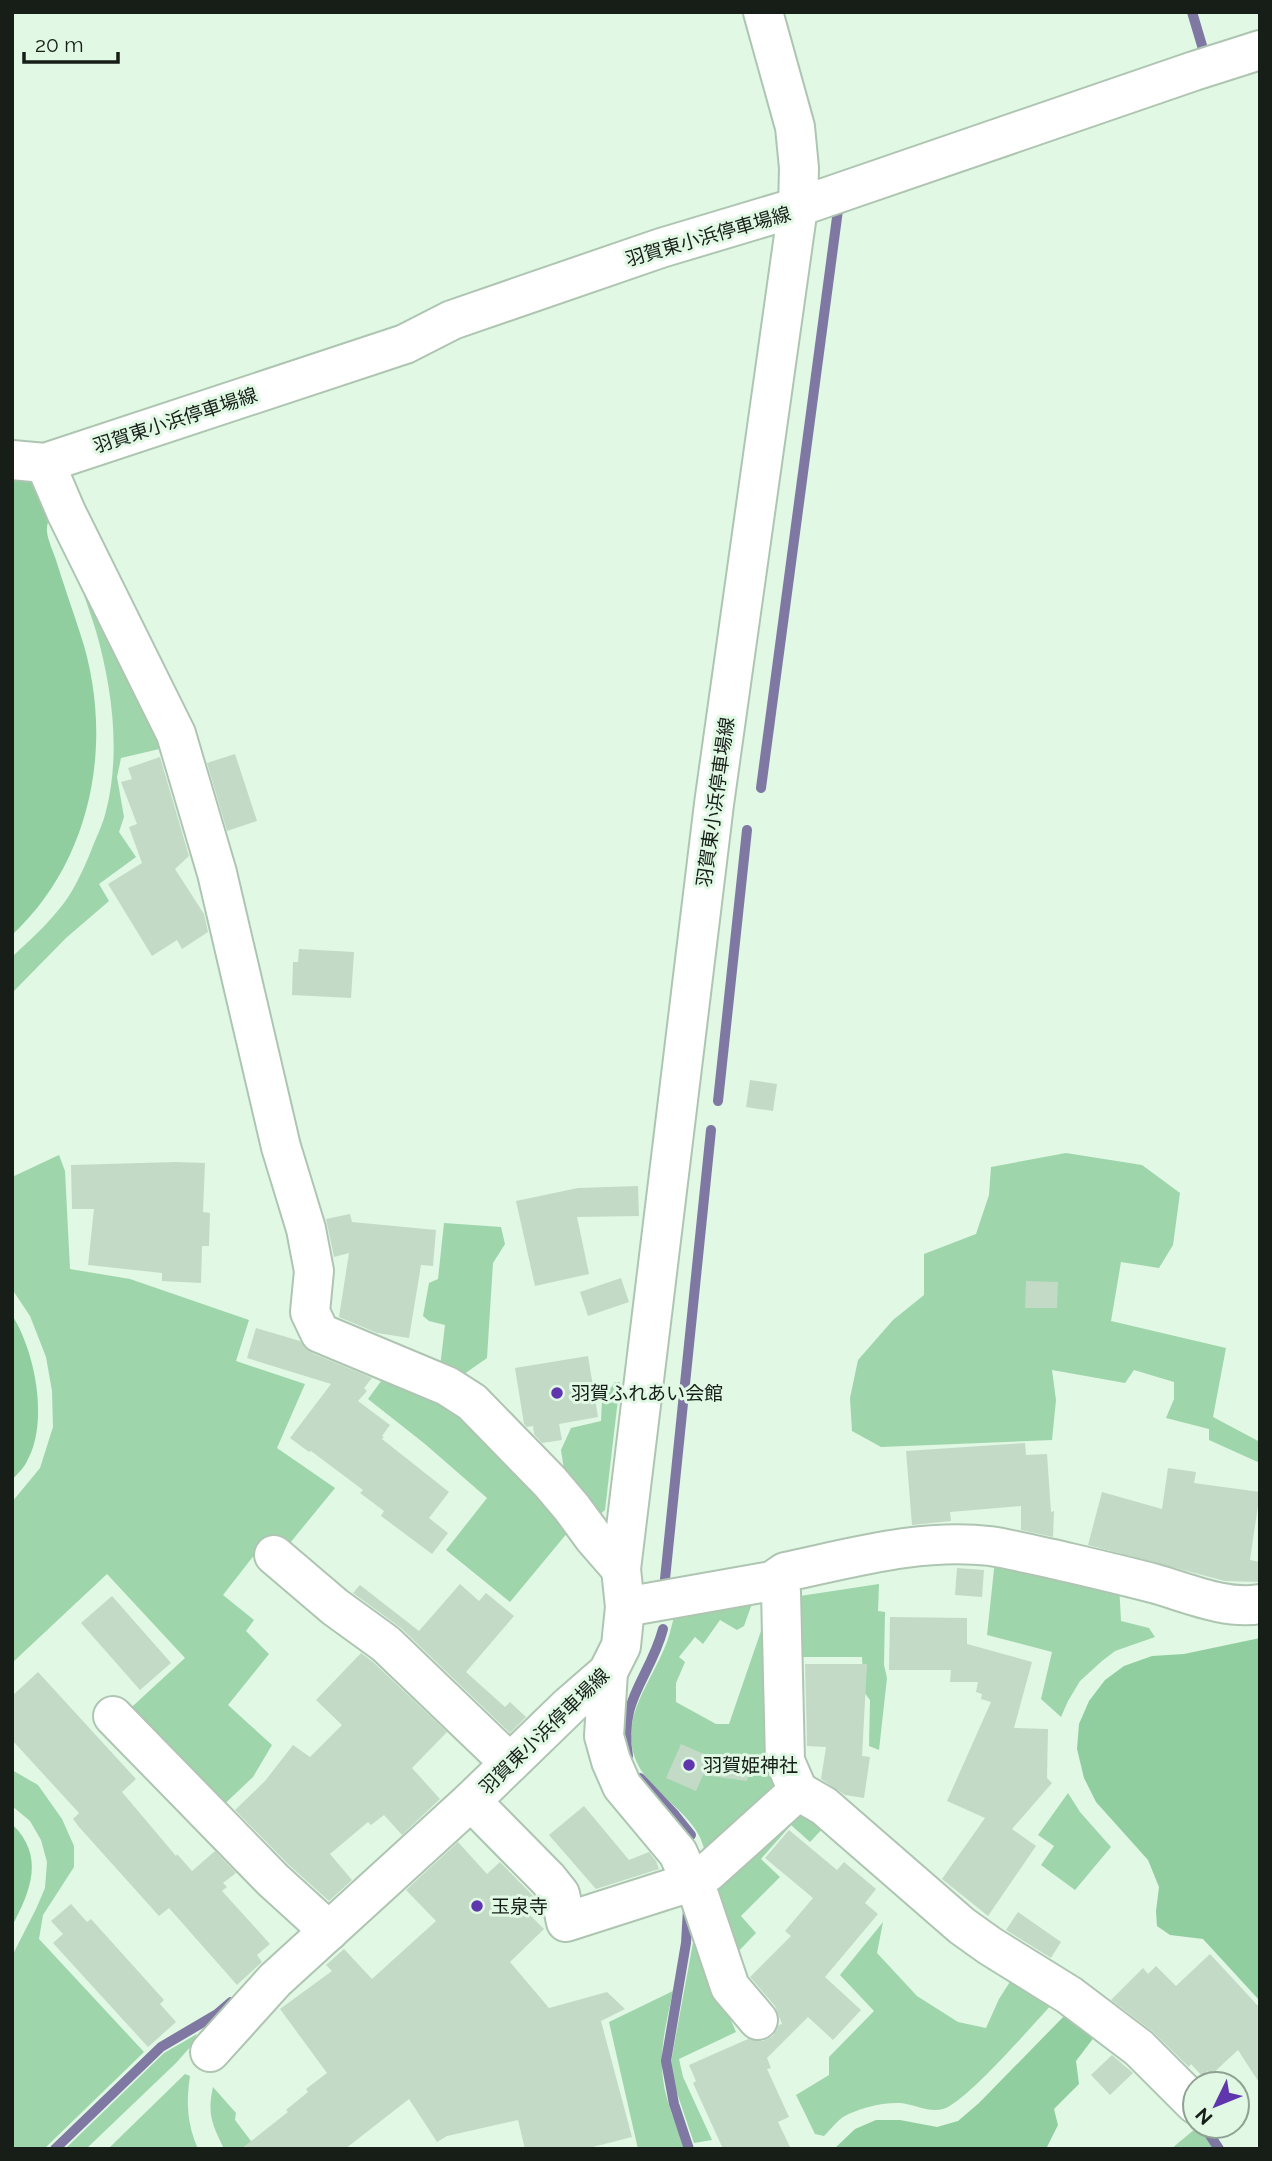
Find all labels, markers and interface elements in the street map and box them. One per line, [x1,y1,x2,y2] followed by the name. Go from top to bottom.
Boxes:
[24,21,119,65] scale bar
[35,32,83,57] text: 20 m
[623,202,793,270] street label: 羽賀東小浜停車場線
[90,383,260,457] street label: 羽賀東小浜停車場線
[692,716,738,888] street label: 羽賀東小浜停車場線
[571,1382,723,1404] place label: 羽賀ふれあい会館
[549,1385,565,1401] marker: 羽賀ふれあい会館
[475,1664,613,1798] street label: 羽賀東小浜停車場線
[703,1754,798,1776] place label: 羽賀姫神社
[681,1757,697,1773] marker: 羽賀姫神社
[491,1895,548,1917] place label: 玉泉寺
[469,1898,485,1914] marker: 玉泉寺
[1181,2070,1251,2140] north arrow
[1191,2104,1217,2129] text: N

